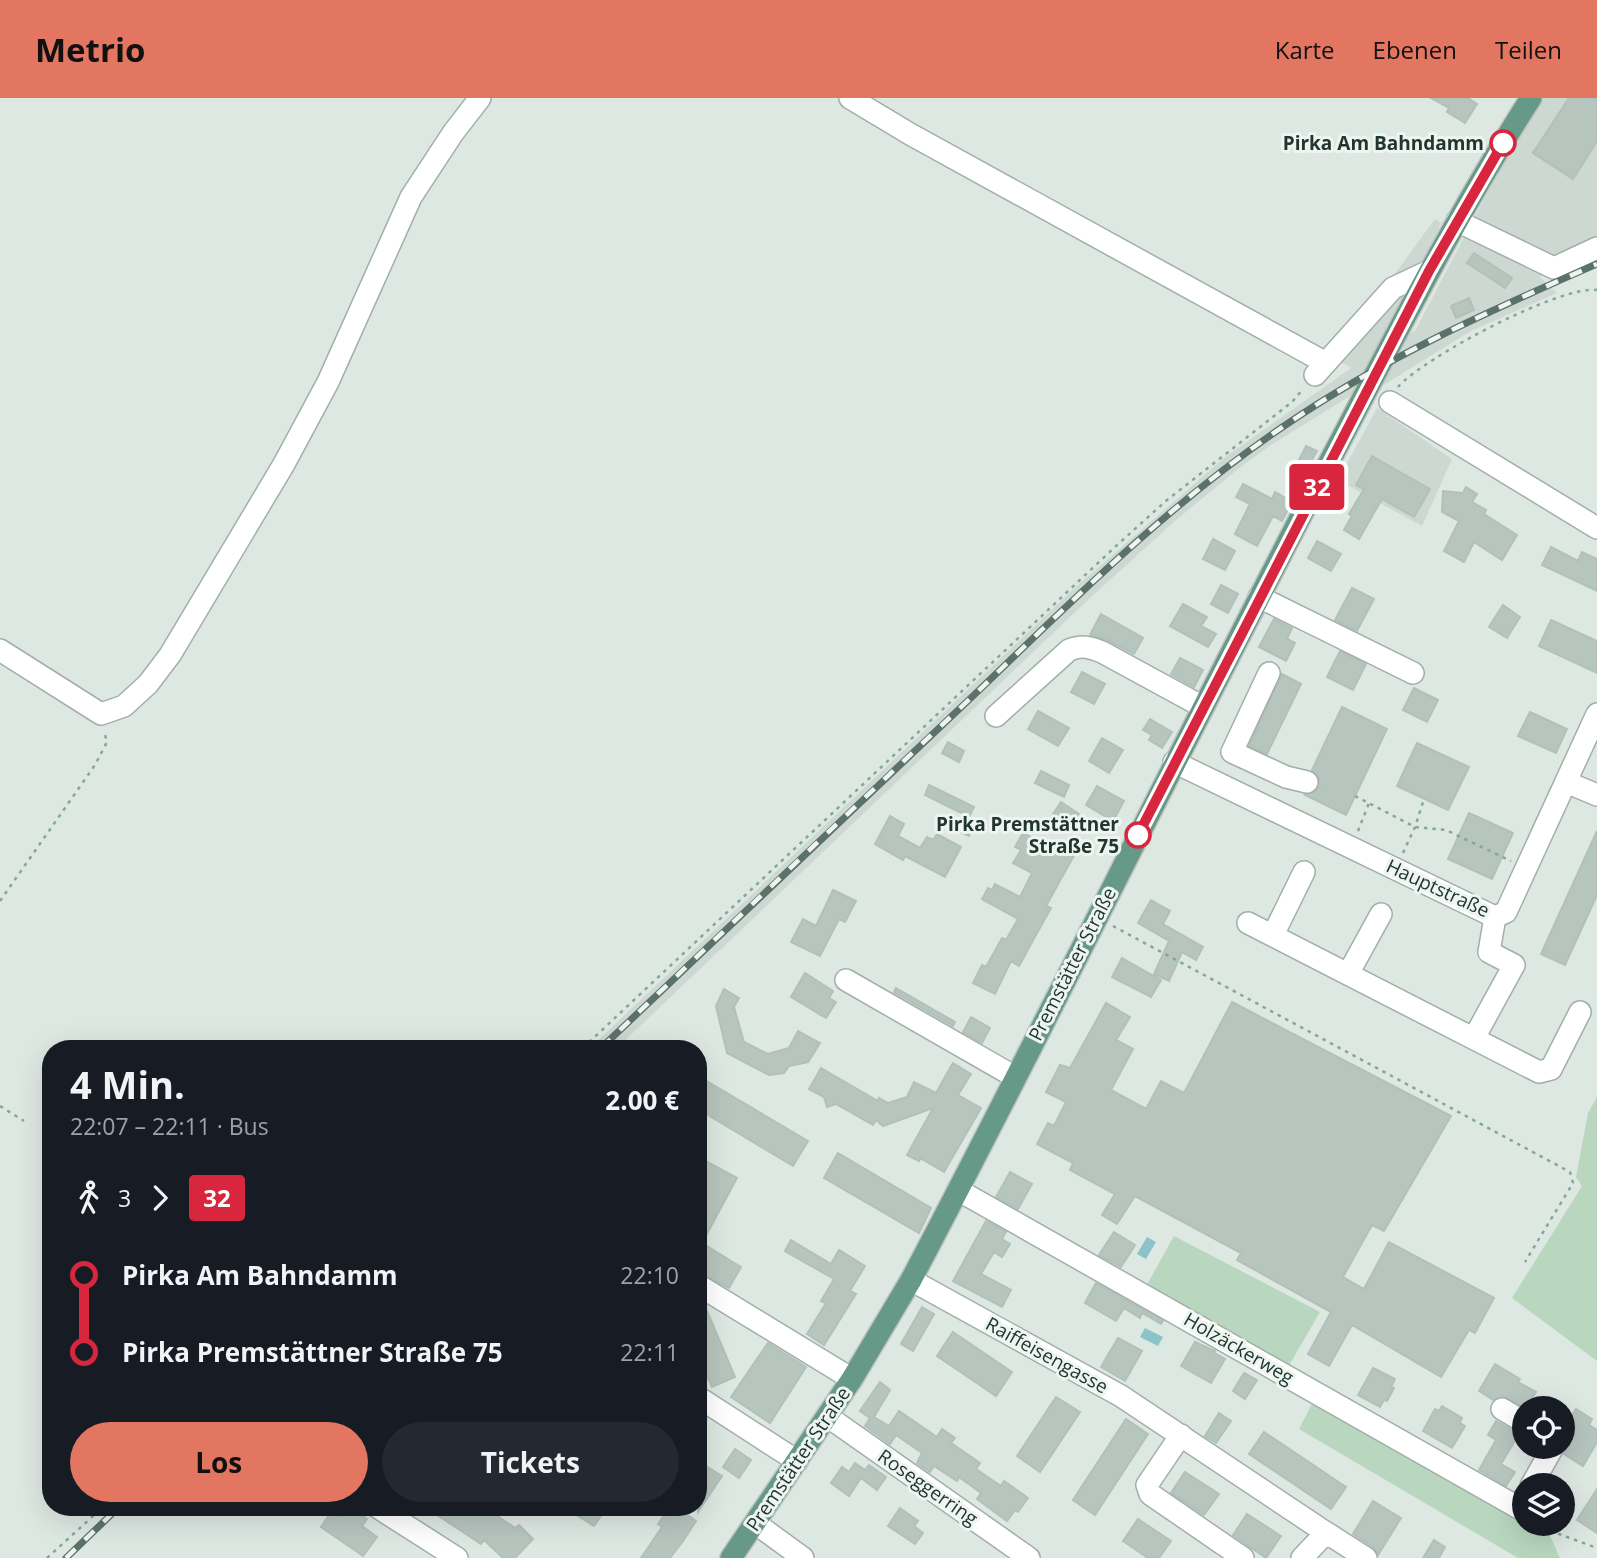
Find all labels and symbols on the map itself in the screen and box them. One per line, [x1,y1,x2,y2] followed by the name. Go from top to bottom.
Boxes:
[1283,130,1484,156] place label: Pirka Am Bahndamm
[1490,130,1516,156] marker: Pirka Am Bahndamm
[1286,464,1348,510] line badge: 32
[936,811,1119,859] place label: Pirka Premstättner Straße 75
[1125,822,1151,848] marker: Pirka Premstättner Straße 75
[1382,853,1494,923] street label: Hauptstraße
[1022,883,1122,1045] street label: Premstätter Straße
[1179,1306,1299,1390] street label: Holzäckerweg
[981,1311,1113,1399] street label: Raiffeisengasse
[740,1382,856,1536] street label: Premstätter Straße
[873,1443,983,1531] street label: Roseggerring

